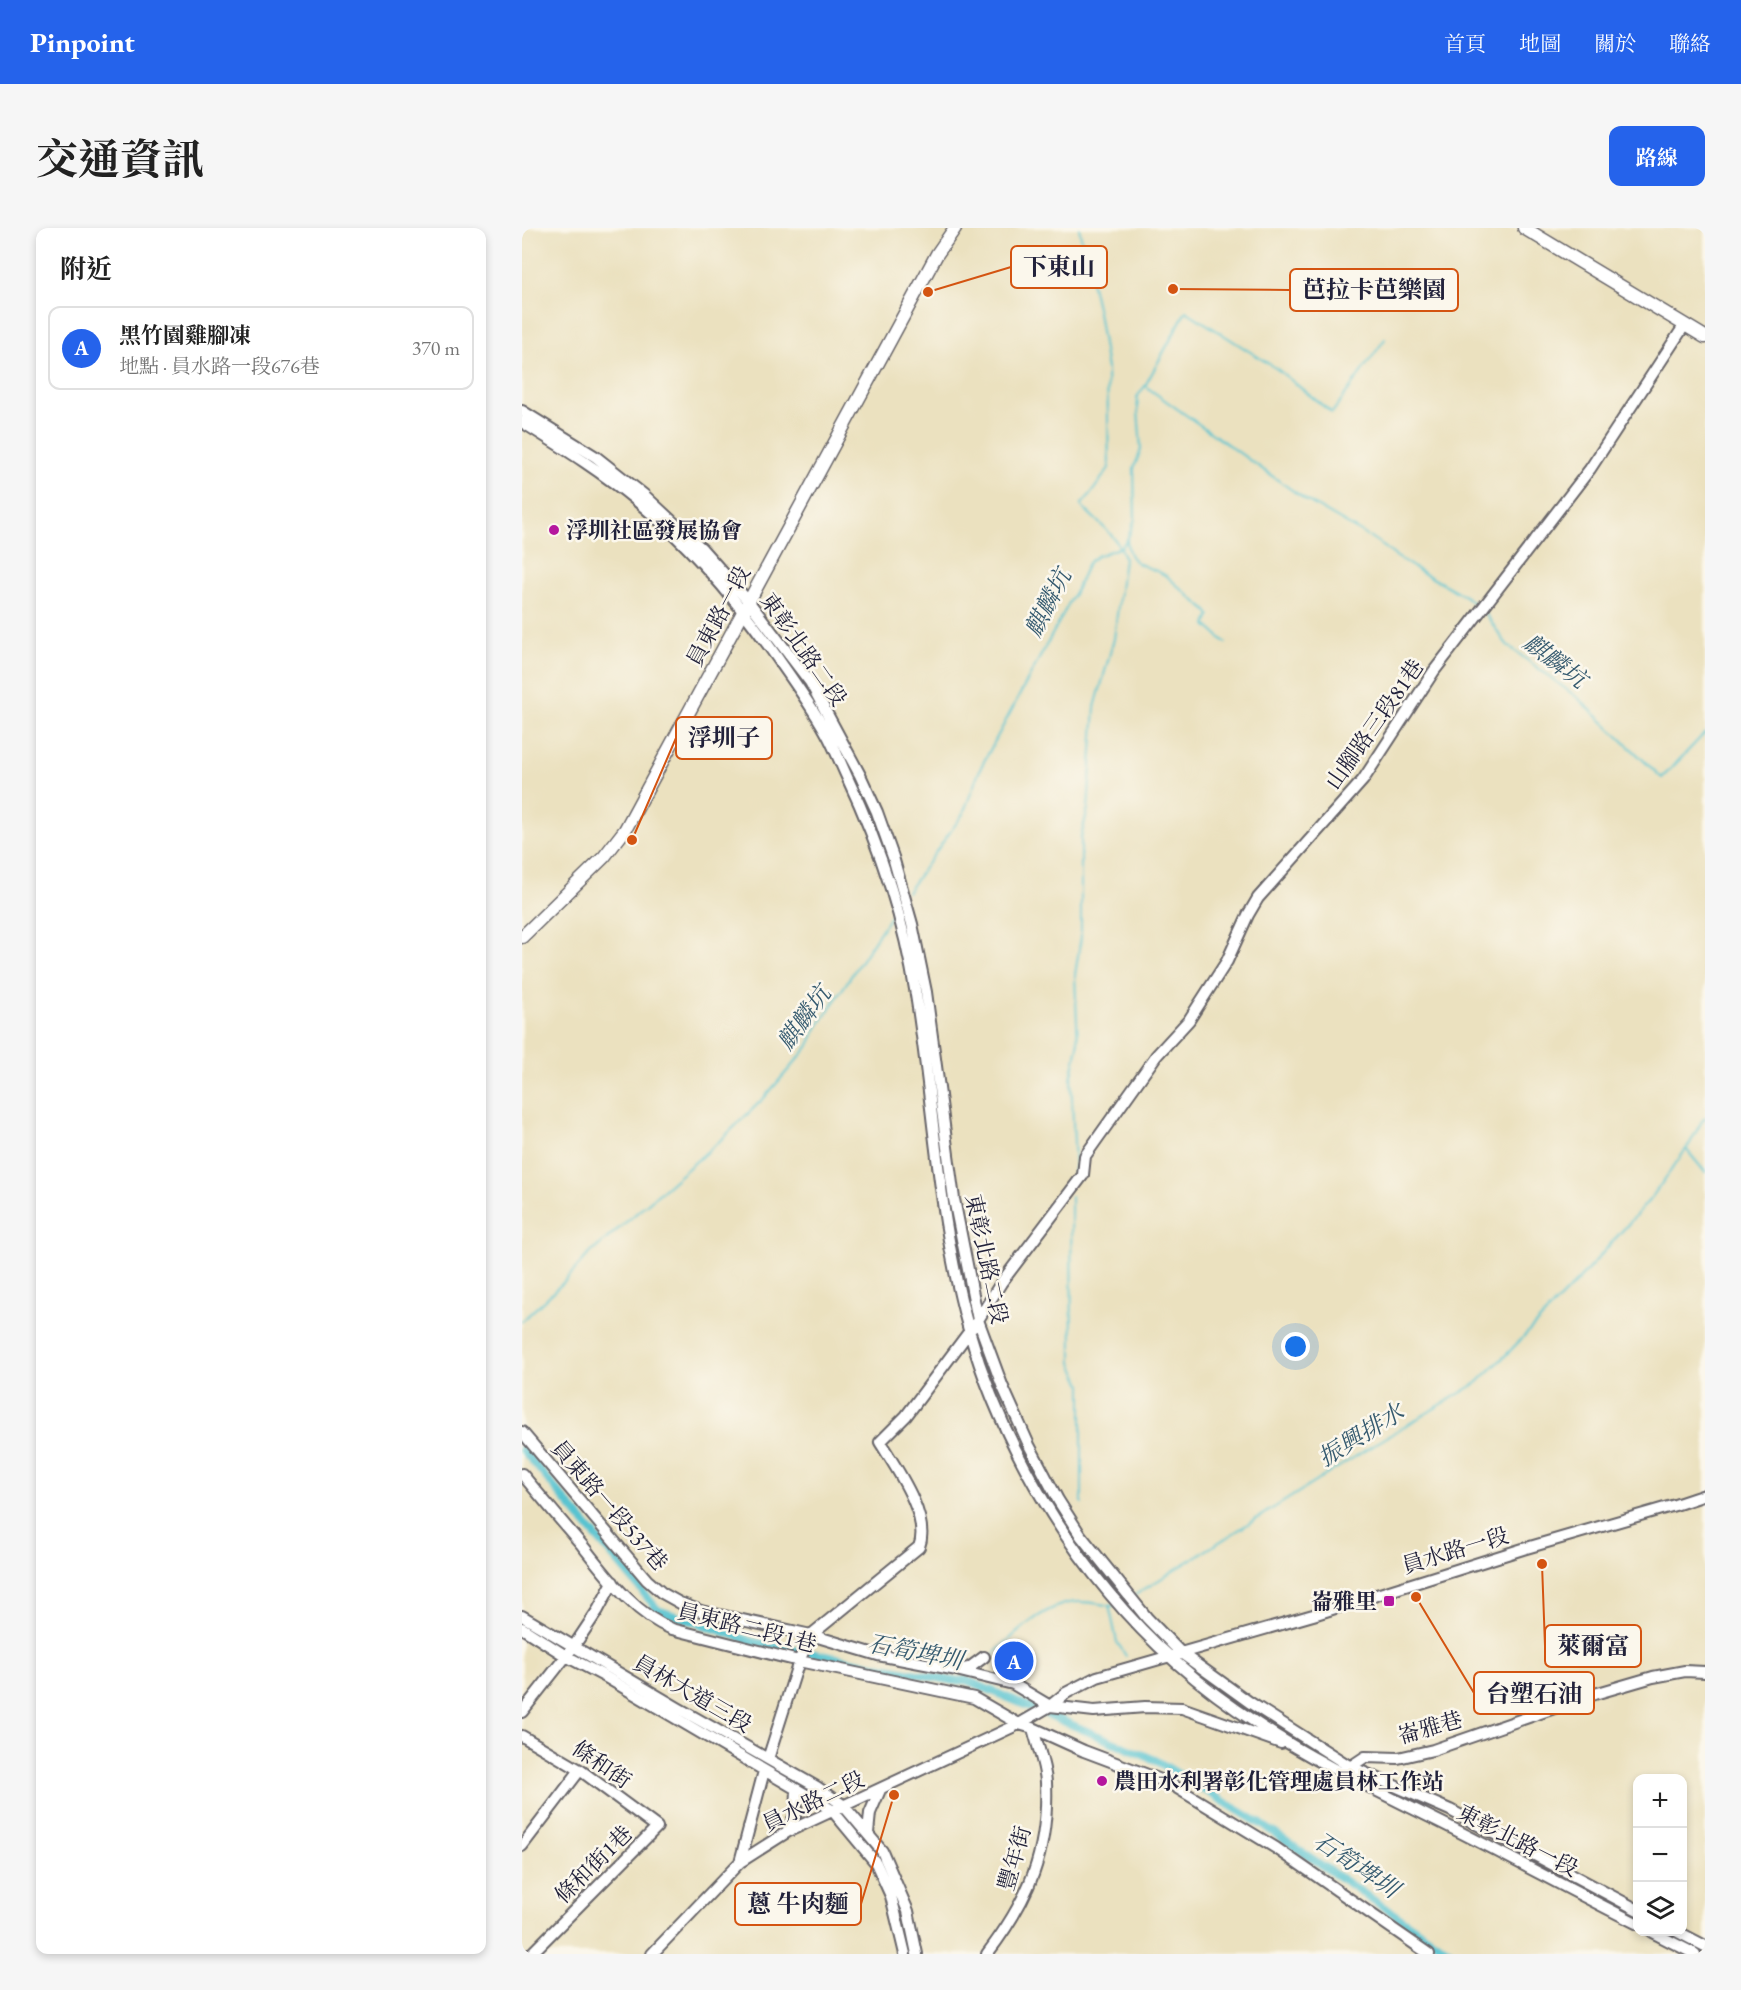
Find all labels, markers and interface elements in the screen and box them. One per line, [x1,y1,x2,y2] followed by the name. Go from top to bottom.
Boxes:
[30,24,135,60] text: Pinpoint
[1444,30,1486,57] text: 首頁
[1519,30,1561,57] text: 地圖
[1594,30,1636,57] text: 關於
[1669,30,1711,57] text: 聯絡
[1609,126,1705,186] button: 路線
[36,132,204,187] text: 交通資訊
[1011,246,1107,288] callout: 下東山
[1023,251,1095,282] text: 下東山
[60,252,112,286] text: 附近
[1290,269,1458,311] callout: 芭拉卡芭樂園
[1302,274,1446,305] text: 芭拉卡芭樂園
[119,321,251,350] text: 黑竹園雞腳凍
[74,335,89,361] text: A
[412,335,460,361] text: 370 m
[119,353,320,379] text: 地點 · 員水路一段676巷
[566,516,742,545] place label: 浮圳社區發展協會
[547,523,561,537] marker: 浮圳社區發展協會
[1017,560,1080,642] water label: 麒麟坑
[680,561,757,672] street label: 員東路一段
[754,587,853,712] street label: 東彰北路二段
[1517,627,1597,697] water label: 麒麟坑
[1319,653,1430,795] street label: 山腳路三段81巷
[676,717,772,759] callout: 浮圳子
[688,722,760,753] text: 浮圳子
[770,976,840,1056] water label: 麒麟坑
[959,1192,1014,1327] street label: 東彰北路二段
[1281,1332,1310,1361] your location
[1312,1395,1411,1473] water label: 振興排水
[545,1434,674,1577] street label: 員東路一段537巷
[1398,1521,1512,1580] street label: 員水路一段
[1311,1587,1377,1616] place label: 崙雅里
[1382,1594,1396,1608] marker: 崙雅里
[674,1596,820,1659] street label: 員東路二段1巷
[1545,1625,1641,1667] callout: 萊爾富
[865,1627,969,1677] water label: 石筍埤圳
[1557,1630,1629,1661] text: 萊爾富
[994,1638,1034,1684] pin: A
[628,1648,757,1739] street label: 員林大道三段
[1474,1672,1594,1714] callout: 台塑石油
[1486,1678,1582,1709] text: 台塑石油
[1394,1704,1466,1751] street label: 崙雅巷
[566,1734,637,1795] street label: 條和街
[757,1764,869,1839] street label: 員水路二段
[1114,1767,1444,1796] place label: 農田水利署彰化管理處員林工作站
[1095,1774,1109,1788] marker: 農田水利署彰化管理處員林工作站
[1633,1774,1687,1936] map controls
[1633,1774,1687,1828] button: +
[1452,1798,1583,1883] street label: 東彰北路一段
[548,1819,638,1909] street label: 條和街1巷
[991,1822,1038,1894] street label: 豐年街
[1308,1825,1408,1907] water label: 石筍埤圳
[1633,1828,1687,1882] button: −
[1633,1882,1687,1936] button: layers
[735,1883,861,1925] callout: 蔥 牛肉麵
[747,1888,849,1919] text: 蔥 牛肉麵

